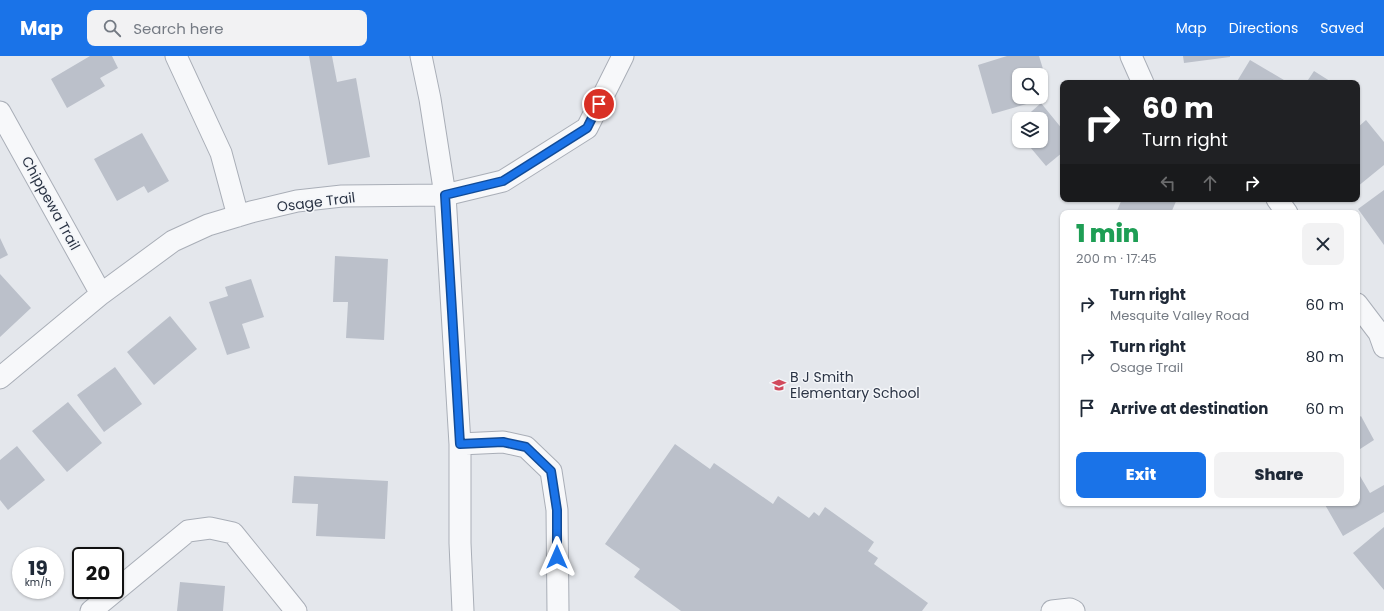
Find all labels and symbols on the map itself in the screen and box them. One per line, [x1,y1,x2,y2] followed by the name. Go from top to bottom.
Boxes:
[582,87,616,121] pin
[17,152,85,254] street label: Chippewa Trail
[276,187,356,217] street label: Osage Trail
[790,367,920,403] place label: B J Smith Elementary School
[771,377,787,393] school or university icon: B J Smith Elementary School
[536,536,578,578] position arrow
[72,547,124,599] speed limit sign: 20

